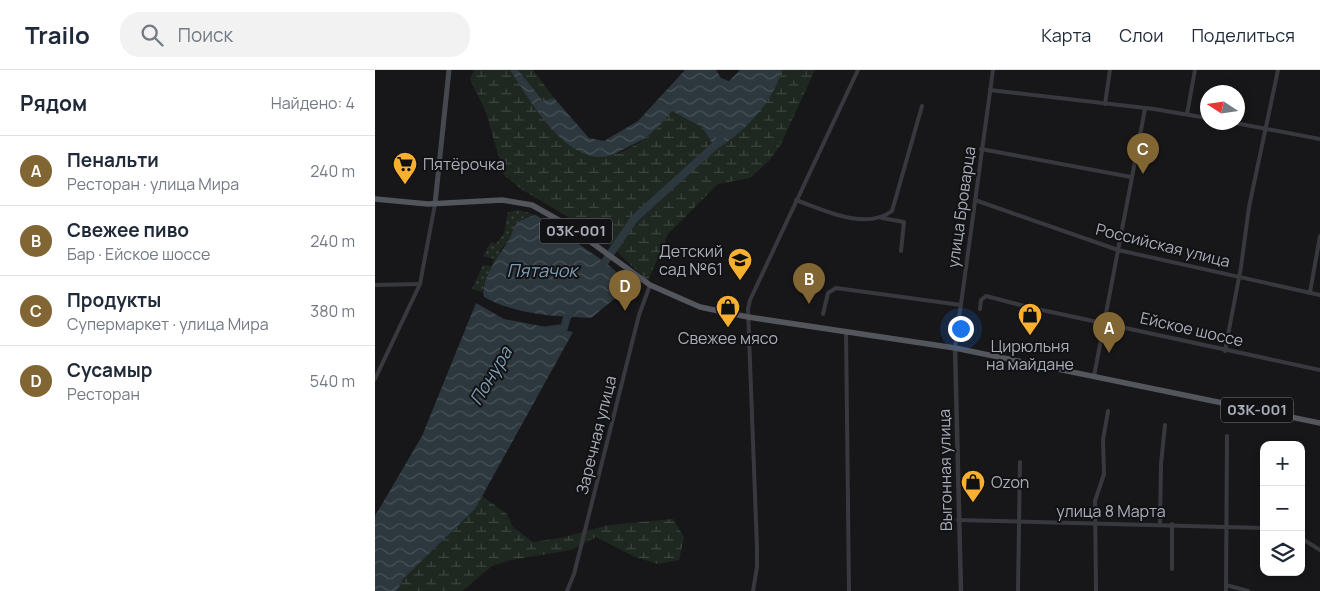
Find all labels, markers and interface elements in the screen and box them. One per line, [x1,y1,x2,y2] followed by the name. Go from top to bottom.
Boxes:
[120,12,470,57] search box
[25,18,90,51] text: Trailo
[138,21,166,49] icon: search
[178,22,233,48] text: Поиск
[1041,23,1091,47] text: Карта
[1119,23,1163,47] text: Слои
[1191,23,1295,47] text: Поделиться
[1200,85,1245,130] north arrow
[20,89,87,117] text: Рядом
[271,92,355,114] text: Найдено: 4
[1127,133,1159,174] pin: C
[942,145,980,269] street label: улица Броварца
[67,147,159,173] text: Пенальти
[392,151,418,185] supermarket icon: Пятёрочка
[423,153,505,175] place label: Пятёрочка
[31,160,41,182] text: A
[310,160,355,182] text: 240 m
[67,173,239,195] text: Ресторан · улица Мира
[67,217,189,243] text: Свежее пиво
[540,218,612,244] road number: 03К-001
[1094,218,1232,272] street label: Российская улица
[31,230,41,252] text: B
[310,230,355,252] text: 240 m
[659,240,723,280] place label: Детский сад №61
[67,243,210,265] text: Бар · Ейское шоссе
[727,247,753,281] school or university icon: Детский сад №61
[507,258,580,282] water label: Пятачок
[793,263,825,304] pin: B
[609,270,641,311] pin: D
[67,287,161,313] text: Продукты
[715,294,741,328] shop icon: Свежее мясо
[30,300,42,322] text: C
[310,300,355,322] text: 380 m
[1017,302,1043,336] shop icon: Цирюльня на майдане
[1138,306,1246,352] street label: Ейское шоссе
[1093,312,1125,353] pin: A
[67,313,269,335] text: Супермаркет · улица Мира
[948,316,974,342] your location
[678,327,778,349] place label: Свежее мясо
[986,335,1074,375] place label: Цирюльня на майдане
[463,341,517,409] water label: Понура
[67,357,153,383] text: Сусамыр
[30,370,42,392] text: D
[310,370,355,392] text: 540 m
[571,373,621,497] street label: Заречная улица
[67,383,140,405] text: Ресторан
[1221,398,1293,422] road number: 03К-001
[933,409,957,531] street label: Выгонная улица
[1260,441,1305,576] map controls
[1260,441,1305,486] button: +
[960,469,986,503] shop icon: Ozon
[991,471,1029,493] place label: Ozon
[1260,486,1305,531] button: −
[1056,500,1166,522] street label: улица 8 Марта
[1260,531,1305,576] button: layers

